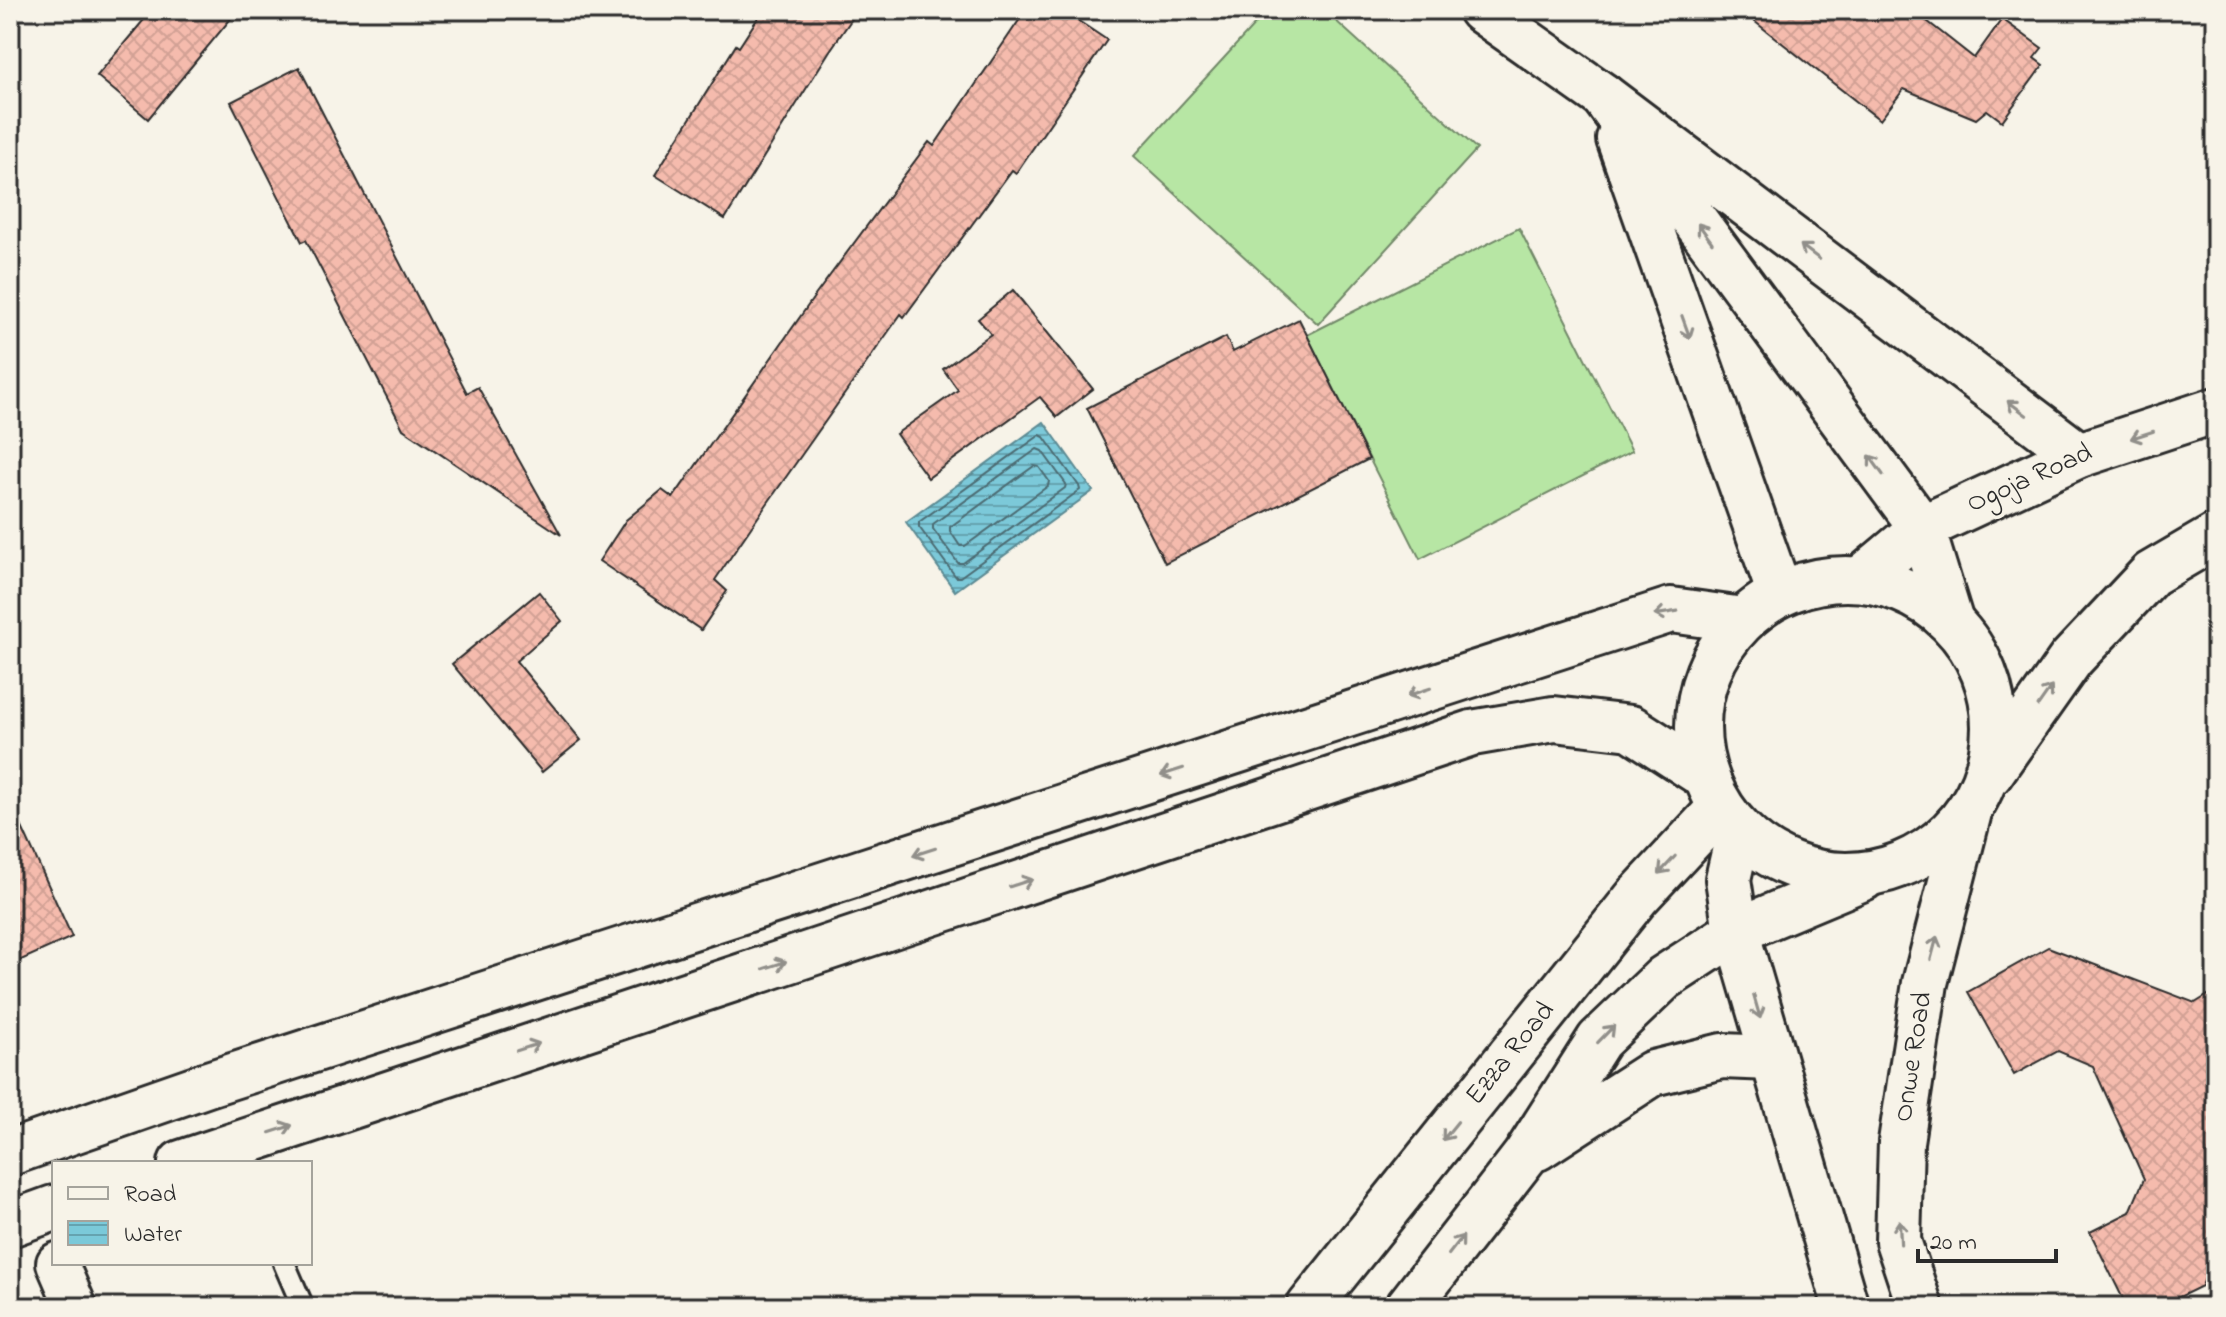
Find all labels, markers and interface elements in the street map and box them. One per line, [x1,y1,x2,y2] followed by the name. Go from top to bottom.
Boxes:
[1696,223,1713,244] one-way arrow
[1799,243,1821,260] one-way arrow
[1679,315,1694,340] one-way arrow
[2007,400,2028,417] one-way arrow
[2130,428,2155,443] one-way arrow
[1961,433,2100,525] street label: Ogoja Road
[1867,455,1884,476] one-way arrow
[1654,607,1680,622] one-way arrow
[1407,685,1432,700] one-way arrow
[2037,685,2053,707] one-way arrow
[1159,765,1184,780] one-way arrow
[912,845,938,860] one-way arrow
[1658,855,1677,874] one-way arrow
[1009,874,1034,889] one-way arrow
[1927,935,1942,961] one-way arrow
[762,956,787,971] one-way arrow
[1884,989,1945,1125] street label: Onwe Road
[1456,993,1566,1115] street label: Ezza Road
[1750,993,1765,1019] one-way arrow
[1596,1025,1615,1044] one-way arrow
[515,1038,540,1053] one-way arrow
[268,1120,293,1135] one-way arrow
[1441,1120,1458,1141] one-way arrow
[52,1161,312,1265] legend
[124,1178,177,1213] text: Road
[1918,1213,2056,1263] scale bar
[124,1218,182,1253] text: Water
[1892,1220,1907,1246] one-way arrow
[1930,1226,1977,1261] text: 20 m
[1447,1235,1464,1256] one-way arrow

